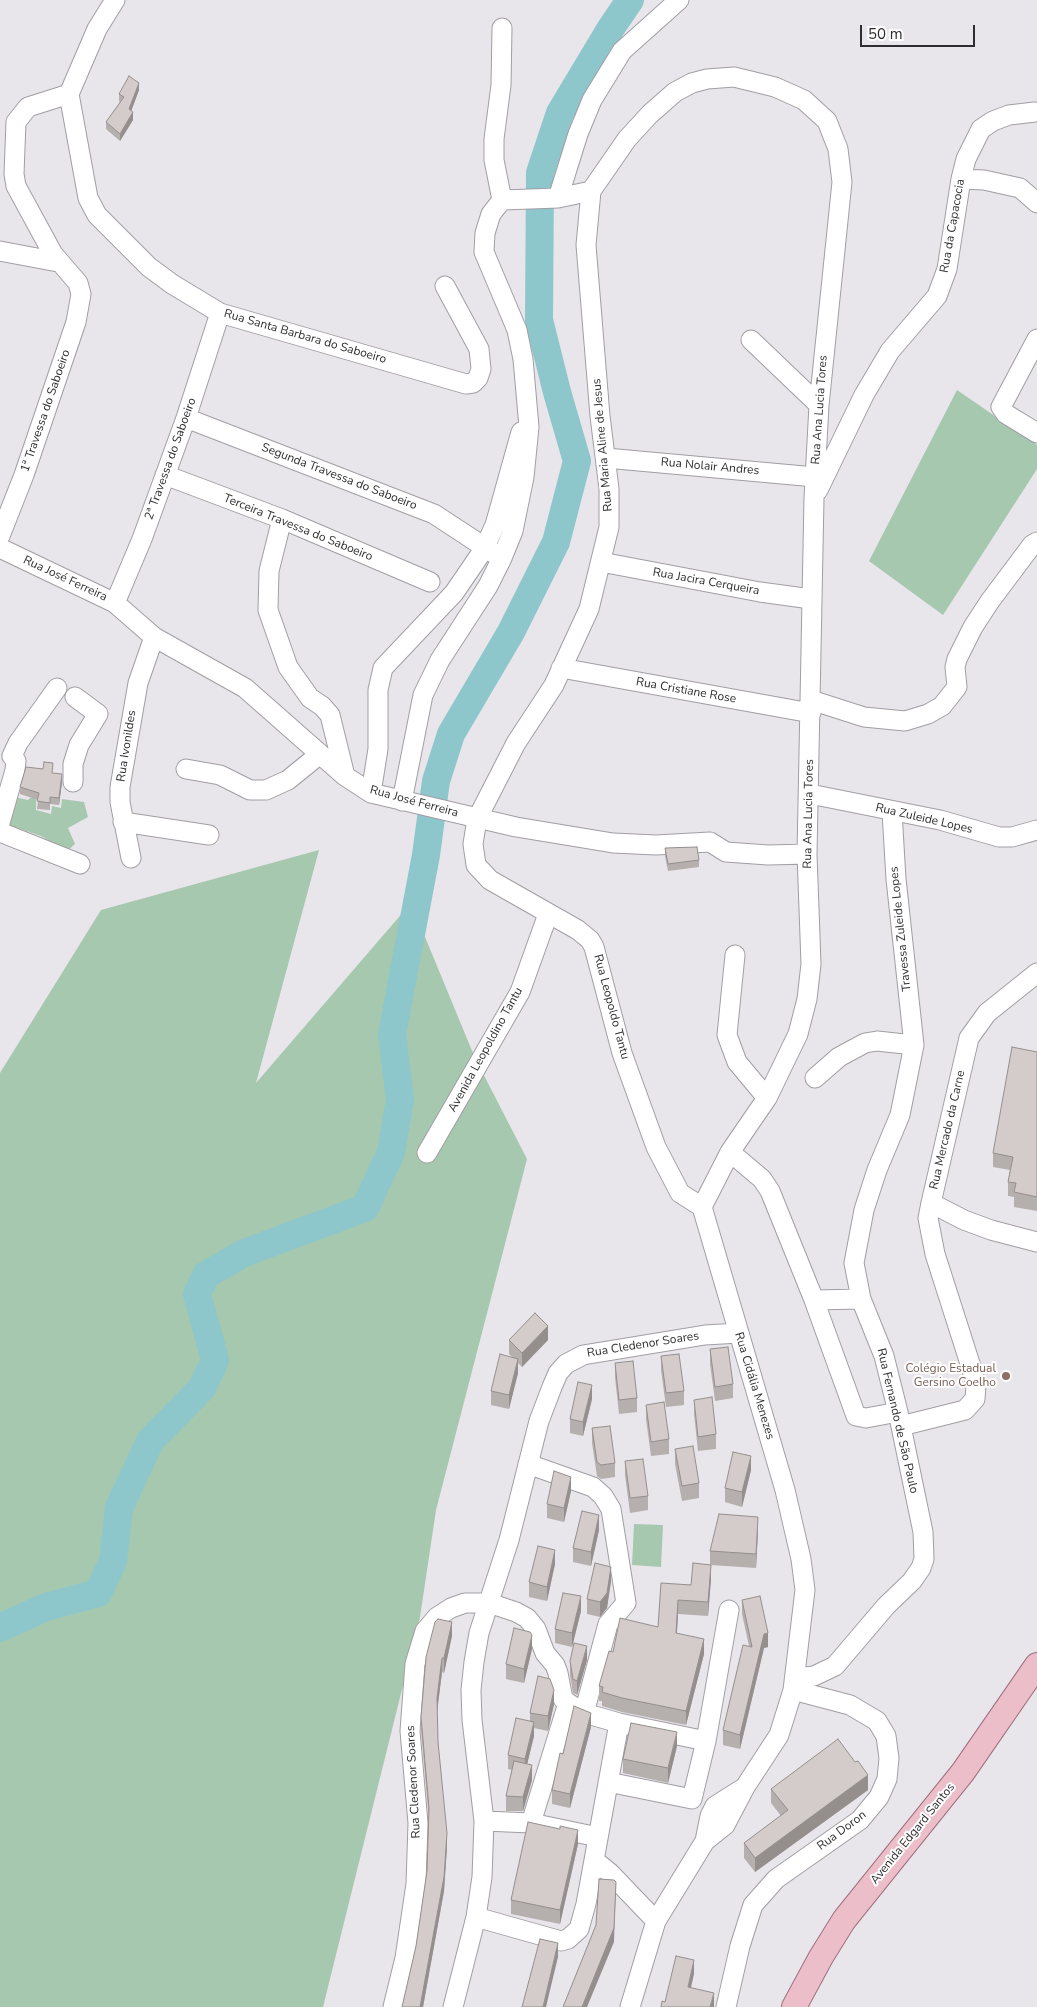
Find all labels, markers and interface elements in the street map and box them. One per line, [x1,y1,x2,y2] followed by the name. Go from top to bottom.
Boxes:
[862,15,977,47] scale bar
[868,24,903,44] text: 50 m
[938,178,968,274] street label: Rua da Capacocia
[222,307,388,367] street label: Rua Santa Barbara do Saboeiro
[18,348,74,474] street label: 1ª Travessa do Saboeiro
[809,355,831,465] street label: Rua Ana Lucia Tores
[590,378,616,512] street label: Rua Maria Aline de Jesus
[142,396,200,522] street label: 2ª Travessa do Saboeiro
[259,441,419,513] street label: Segunda Travessa do Saboeiro
[660,456,760,478] street label: Rua Nolair Andres
[221,491,375,565] street label: Terceira Travessa do Saboeiro
[21,553,109,605] street label: Rua José Ferreira
[651,566,761,598] street label: Rua Jacira Cerqueira
[635,675,737,707] street label: Rua Cristiane Rose
[114,709,140,783] street label: Rua Ivonildes
[801,759,817,869] street label: Rua Ana Lucia Tores
[368,783,460,821] street label: Rua José Ferreira
[874,801,974,837] street label: Rua Zuleide Lopes
[887,866,915,992] street label: Travessa Zuleide Lopes
[590,953,632,1061] street label: Rua Leopoldo Tantu
[446,985,526,1115] street label: Avenida Leopoldino Tantu
[927,1069,969,1191] street label: Rua Mercado da Carne
[586,1329,700,1361] street label: Rua Cledenor Soares
[731,1331,777,1441] street label: Rua Cidália Menezes
[873,1347,921,1495] street label: Rua Fernando de São Paulo
[905,1362,996,1390] place label: Colégio Estadual Gersino Coelho
[1000,1370,1012,1382] marker: Colégio Estadual Gersino Coelho
[404,1725,424,1839] street label: Rua Cledenor Soares
[868,1781,958,1887] street label: Avenida Edgard Santos
[815,1808,869,1854] street label: Rua Doron

